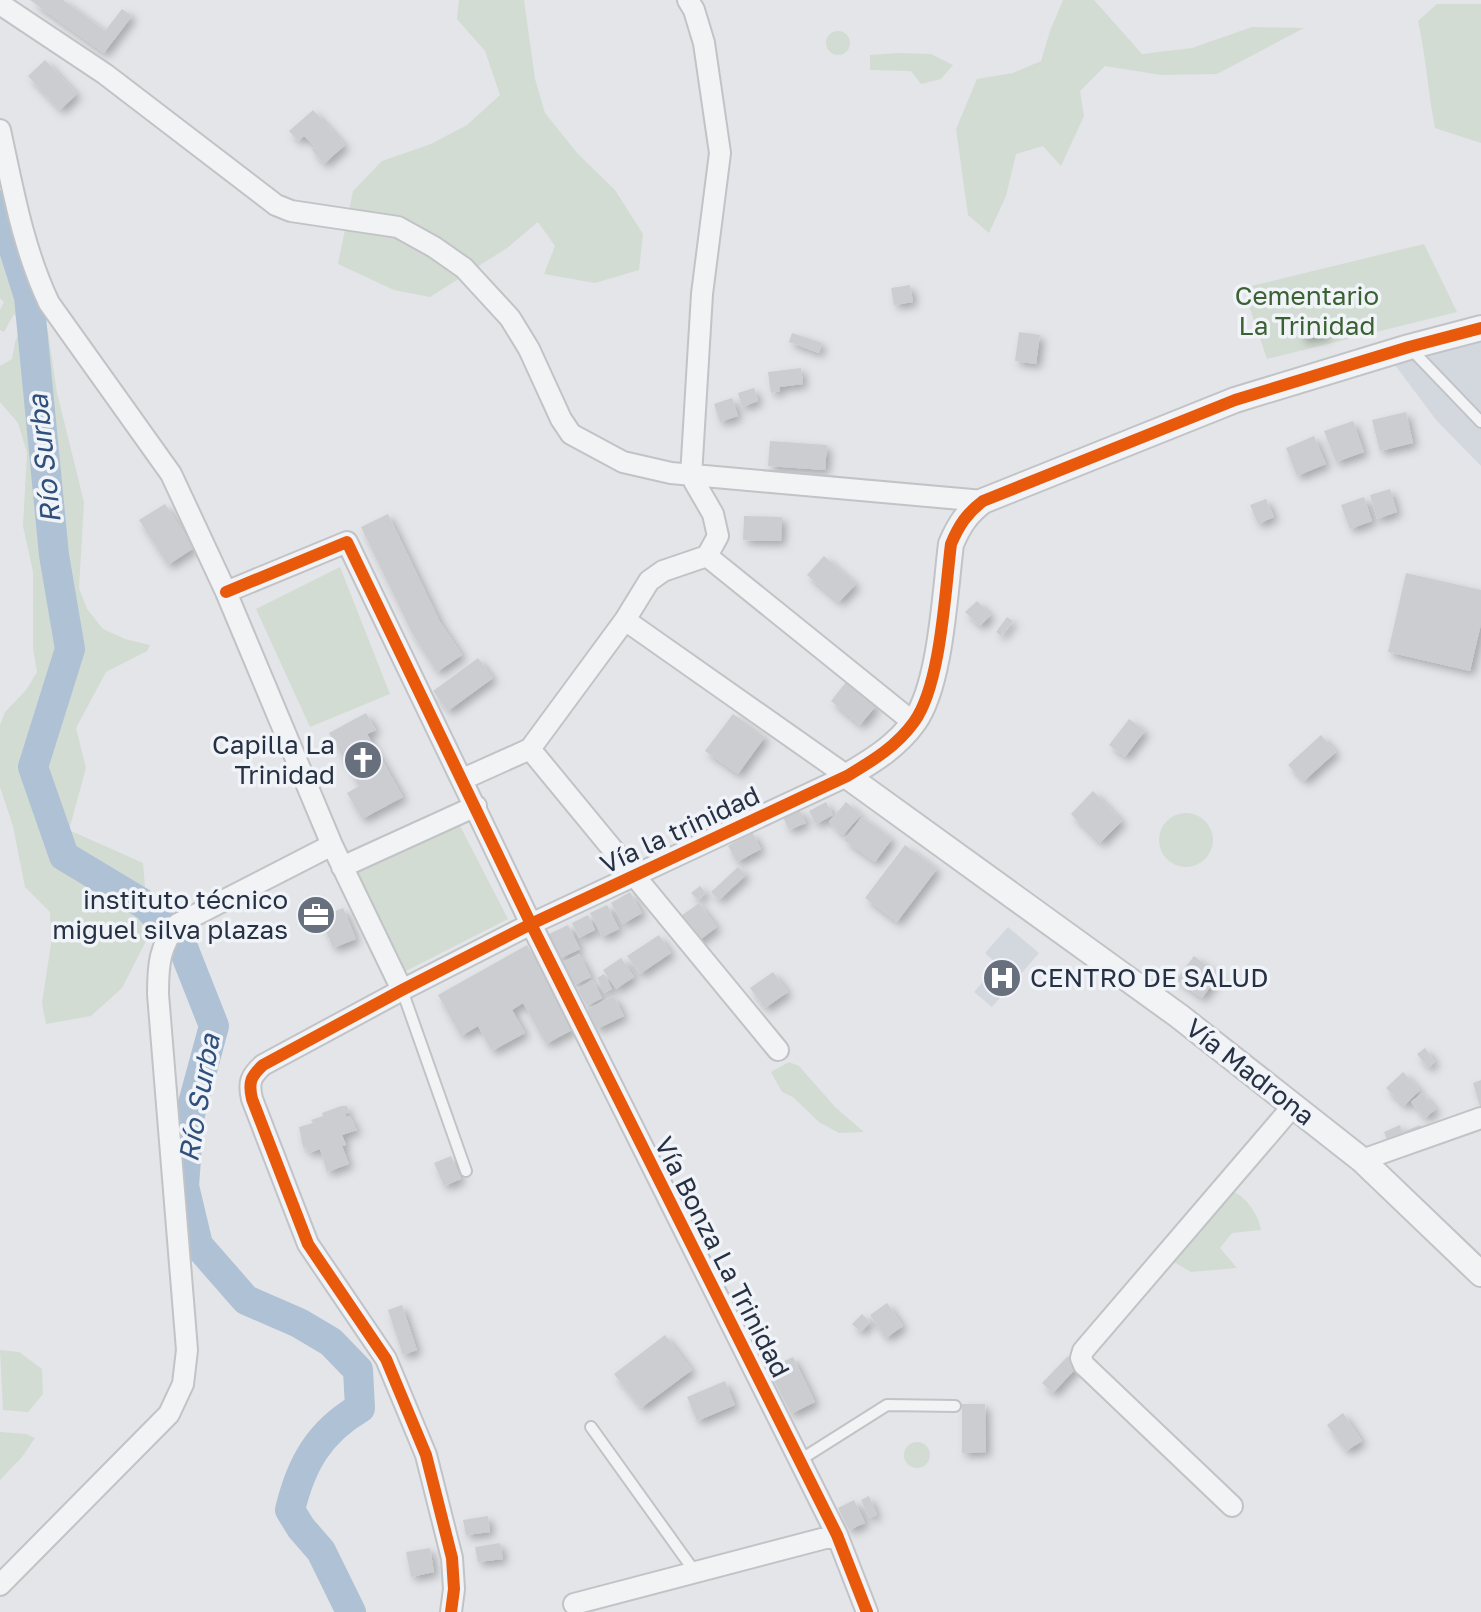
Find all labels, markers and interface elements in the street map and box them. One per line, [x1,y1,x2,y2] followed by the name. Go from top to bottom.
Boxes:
[1235,280,1379,341] park label: Cementario La Trinidad
[20,392,67,525] water label: Río Surba
[212,729,335,790] place label: Capilla La Trinidad
[342,739,384,781] church icon: Capilla La Trinidad
[595,779,764,880] street label: Vía la trinidad
[52,884,288,945] place label: instituto técnico miguel silva plazas
[295,894,337,936] office icon: instituto técnico miguel silva plazas
[981,957,1023,999] hospital icon: CENTRO DE SALUD
[1030,962,1268,993] place label: CENTRO DE SALUD
[1180,1012,1321,1131] street label: Vía Madrona
[171,1030,226,1164] water label: Río Surba
[648,1131,797,1382] street label: Vía Bonza La Trinidad

